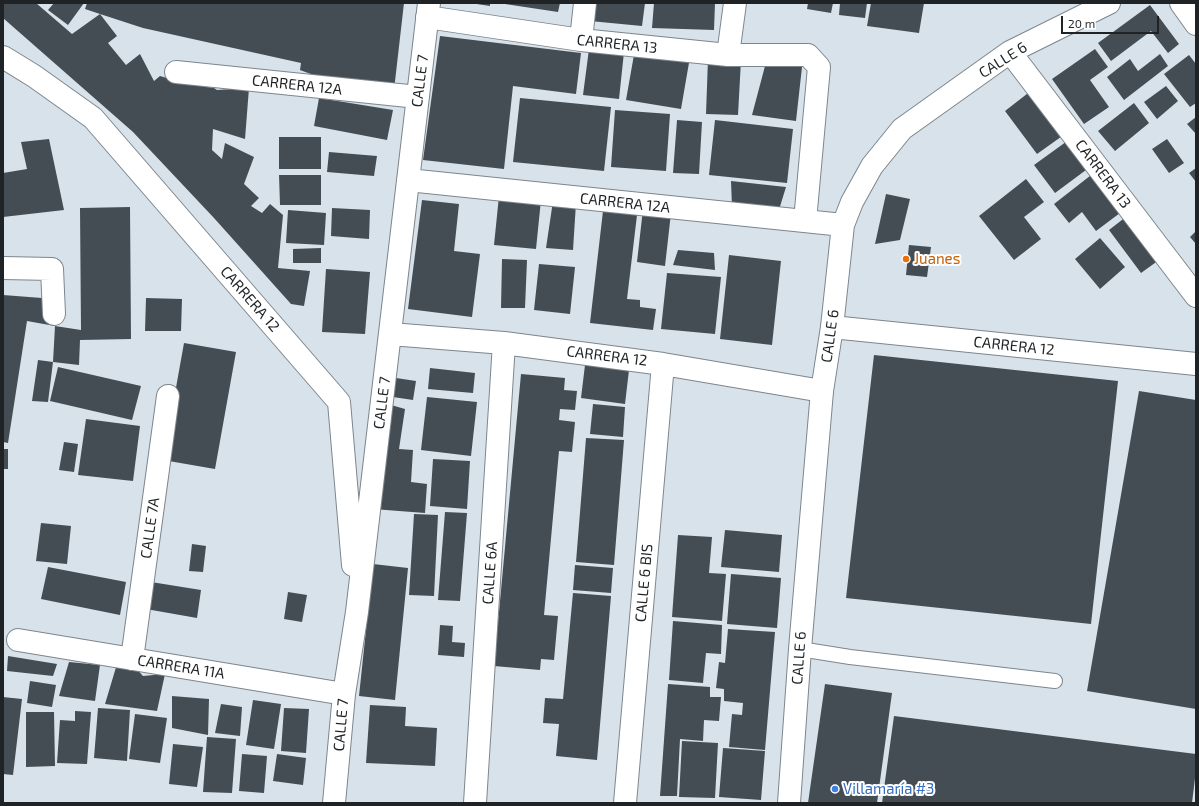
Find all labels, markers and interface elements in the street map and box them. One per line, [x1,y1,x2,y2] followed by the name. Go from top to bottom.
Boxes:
[1063,8,1161,34] scale bar
[1068,16,1095,30] text: 20 m
[576,31,658,57] street label: CARRERA 13
[975,38,1031,82] street label: CALLE 6
[408,54,432,108] street label: CALLE 7
[251,71,343,99] street label: CARRERA 12A
[1071,136,1135,212] street label: CARRERA 13
[579,189,671,217] street label: CARRERA 12A
[914,250,960,268] place label: Juanes
[901,254,911,264] marker: Juanes
[217,262,283,336] street label: CARRERA 12
[817,308,843,364] street label: CALLE 6
[973,333,1055,359] street label: CARRERA 12
[566,342,648,370] street label: CARRERA 12
[370,376,394,430] street label: CALLE 7
[137,496,163,560] street label: CALLE 7A
[479,541,501,605] street label: CALLE 6A
[632,543,656,623] street label: CALLE 6 BIS
[788,631,810,685] street label: CALLE 6
[136,651,226,683] street label: CARRERA 11A
[330,698,352,752] street label: CALLE 7
[843,780,934,798] place label: Villamaría #3
[830,784,840,794] marker: Villamaría #3

